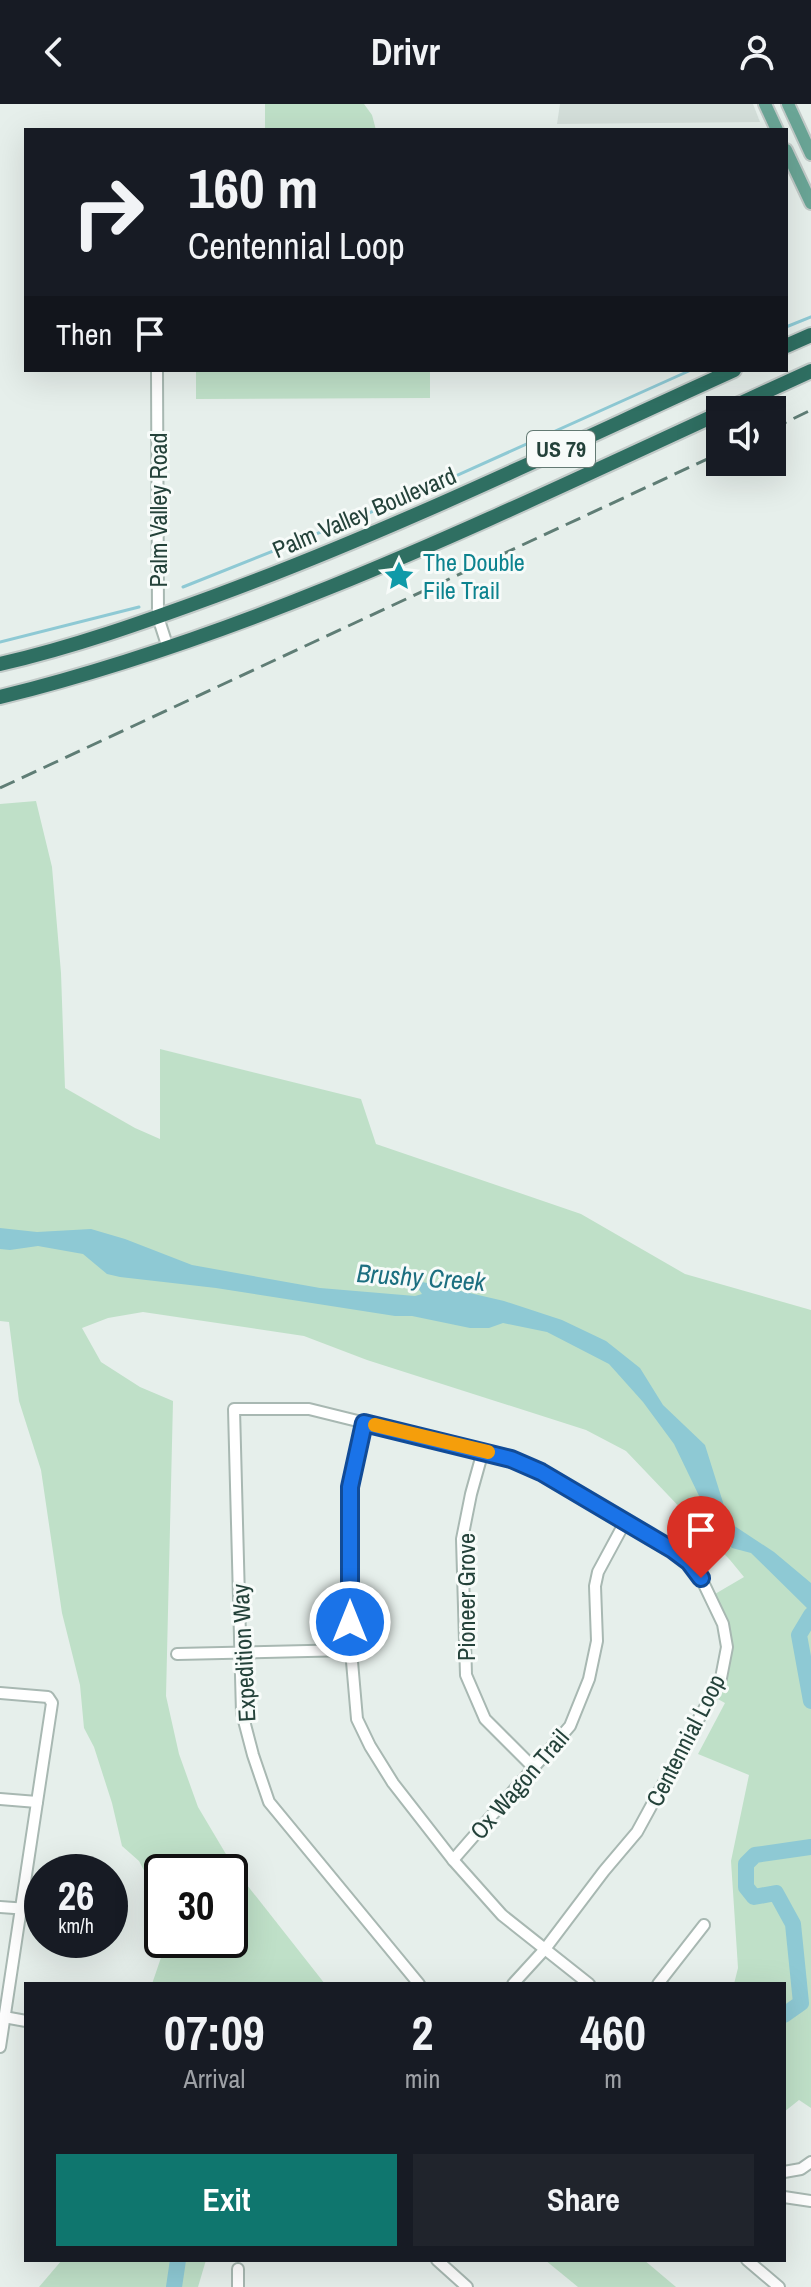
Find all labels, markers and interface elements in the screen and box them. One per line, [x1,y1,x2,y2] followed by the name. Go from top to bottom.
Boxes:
[371,28,440,76] text: Drivr
[32,30,76,74] icon: back
[735,30,779,74] icon: person
[188,150,318,225] text: 160 m
[56,160,160,264] icon: right
[188,222,405,270] text: Centennial Loop
[128,312,172,356] icon: arrive
[56,314,112,354] text: Then
[706,396,786,476] map controls
[706,396,786,476] button: sound
[527,431,595,467] road number: US 79
[142,433,174,587] street label: Palm Valley Road
[267,459,461,565] street label: Palm Valley Boulevard
[423,546,525,606] place label: The Double File Trail
[382,559,416,593] place icon: The Double File Trail
[355,1255,488,1299] water label: Brushy Creek
[667,1496,735,1578] pin
[679,1508,723,1552] icon: arrive
[450,1533,482,1661] street label: Pioneer Grove
[308,1580,392,1664] position arrow
[223,1583,263,1723] street label: Expedition Way
[638,1668,732,1812] street label: Centennial Loop
[462,1722,576,1846] street label: Ox Wagon Trail
[144,1854,248,1958] speed limit sign: 30
[58,1869,94,1922] text: 26
[58,1912,94,1939] text: km/h
[164,2000,265,2065] text: 07:09
[412,2000,433,2065] text: 2
[580,2000,646,2065] text: 460
[184,2061,245,2096] text: Arrival
[405,2061,440,2096] text: min
[604,2061,622,2096] text: m
[56,2154,397,2246] button: Exit
[413,2154,754,2246] button: Share

